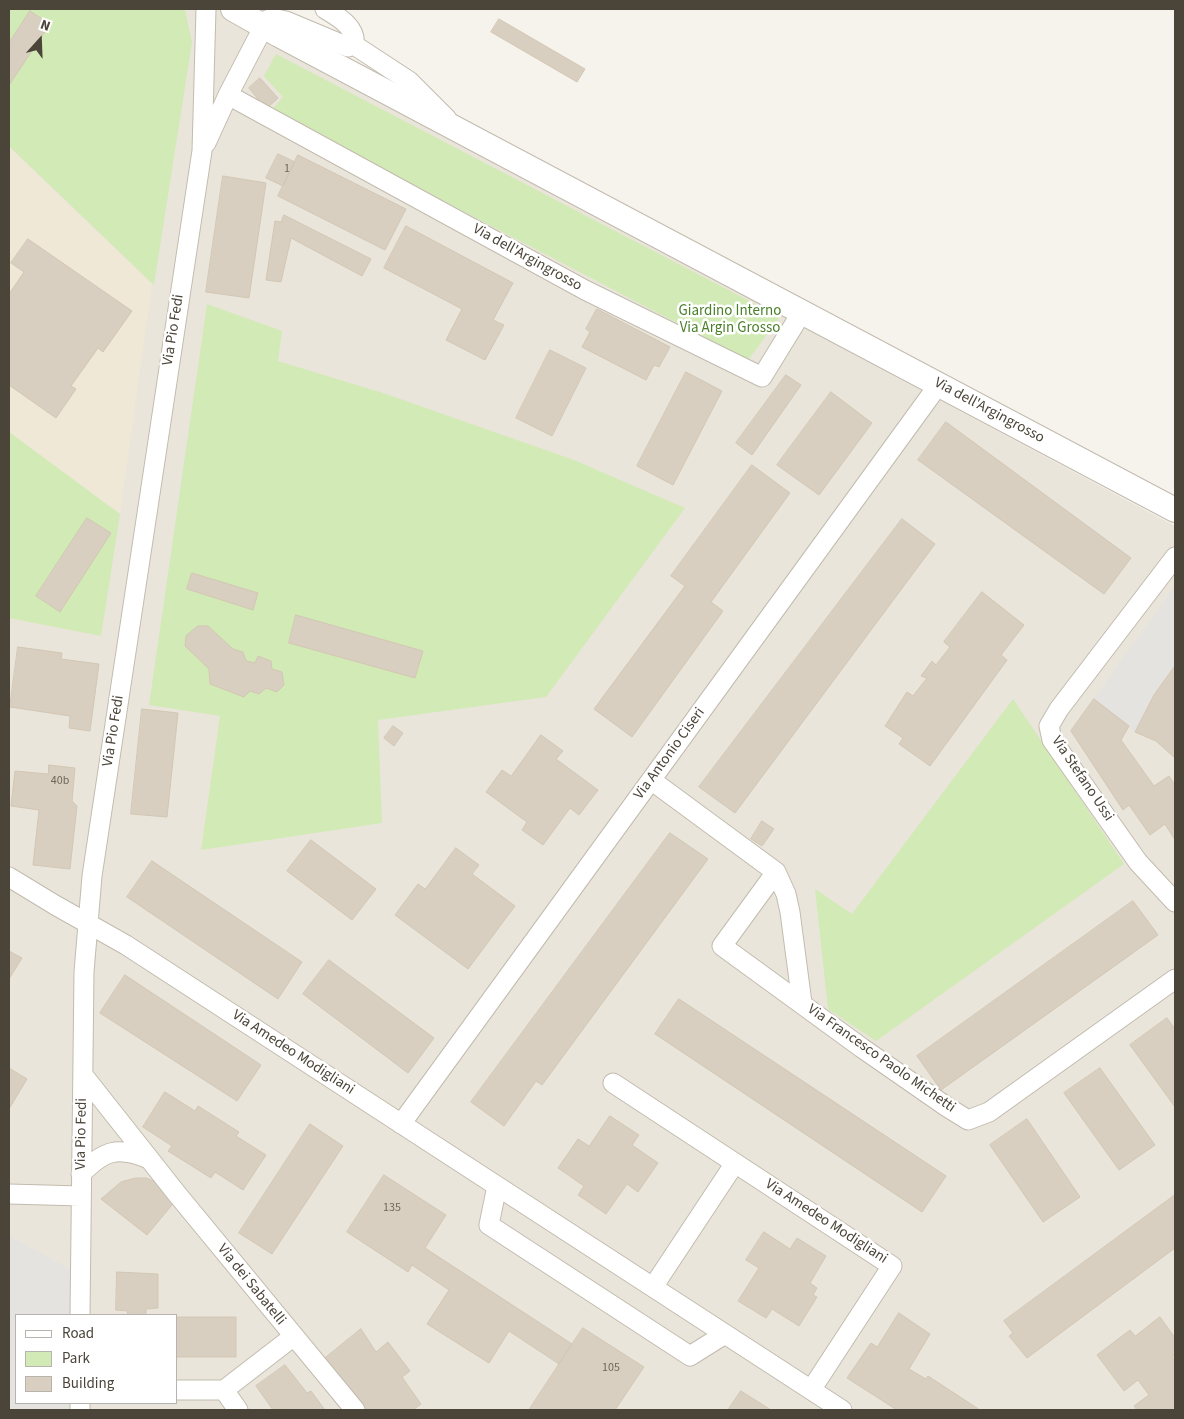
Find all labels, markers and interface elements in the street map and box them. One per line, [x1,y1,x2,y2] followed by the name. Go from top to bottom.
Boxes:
[15,15,65,65] north arrow
[37,15,53,37] text: N
[284,162,290,176] house number: 1
[469,220,585,296] street label: Via dell'Argingrosso
[159,293,189,367] street label: Via Pio Fedi
[679,303,781,338] park label: Giardino Interno Via Argin Grosso
[931,374,1047,448] street label: Via dell'Argingrosso
[99,694,129,768] street label: Via Pio Fedi
[631,705,709,803] street label: Via Antonio Ciseri
[1047,733,1117,825] street label: Via Stefano Ussi
[51,774,69,788] house number: 40b
[804,1001,958,1117] street label: Via Francesco Paolo Michetti
[228,1007,358,1099] street label: Via Amedeo Modigliani
[72,1098,92,1170] street label: Via Pio Fedi
[761,1176,891,1268] street label: Via Amedeo Modigliani
[383,1201,401,1215] house number: 135
[213,1241,289,1329] street label: Via dei Sabatelli
[15,1314,178,1404] legend
[62,1323,94,1344] text: Road
[62,1348,90,1369] text: Park
[602,1361,620,1375] house number: 105
[62,1373,114,1394] text: Building

